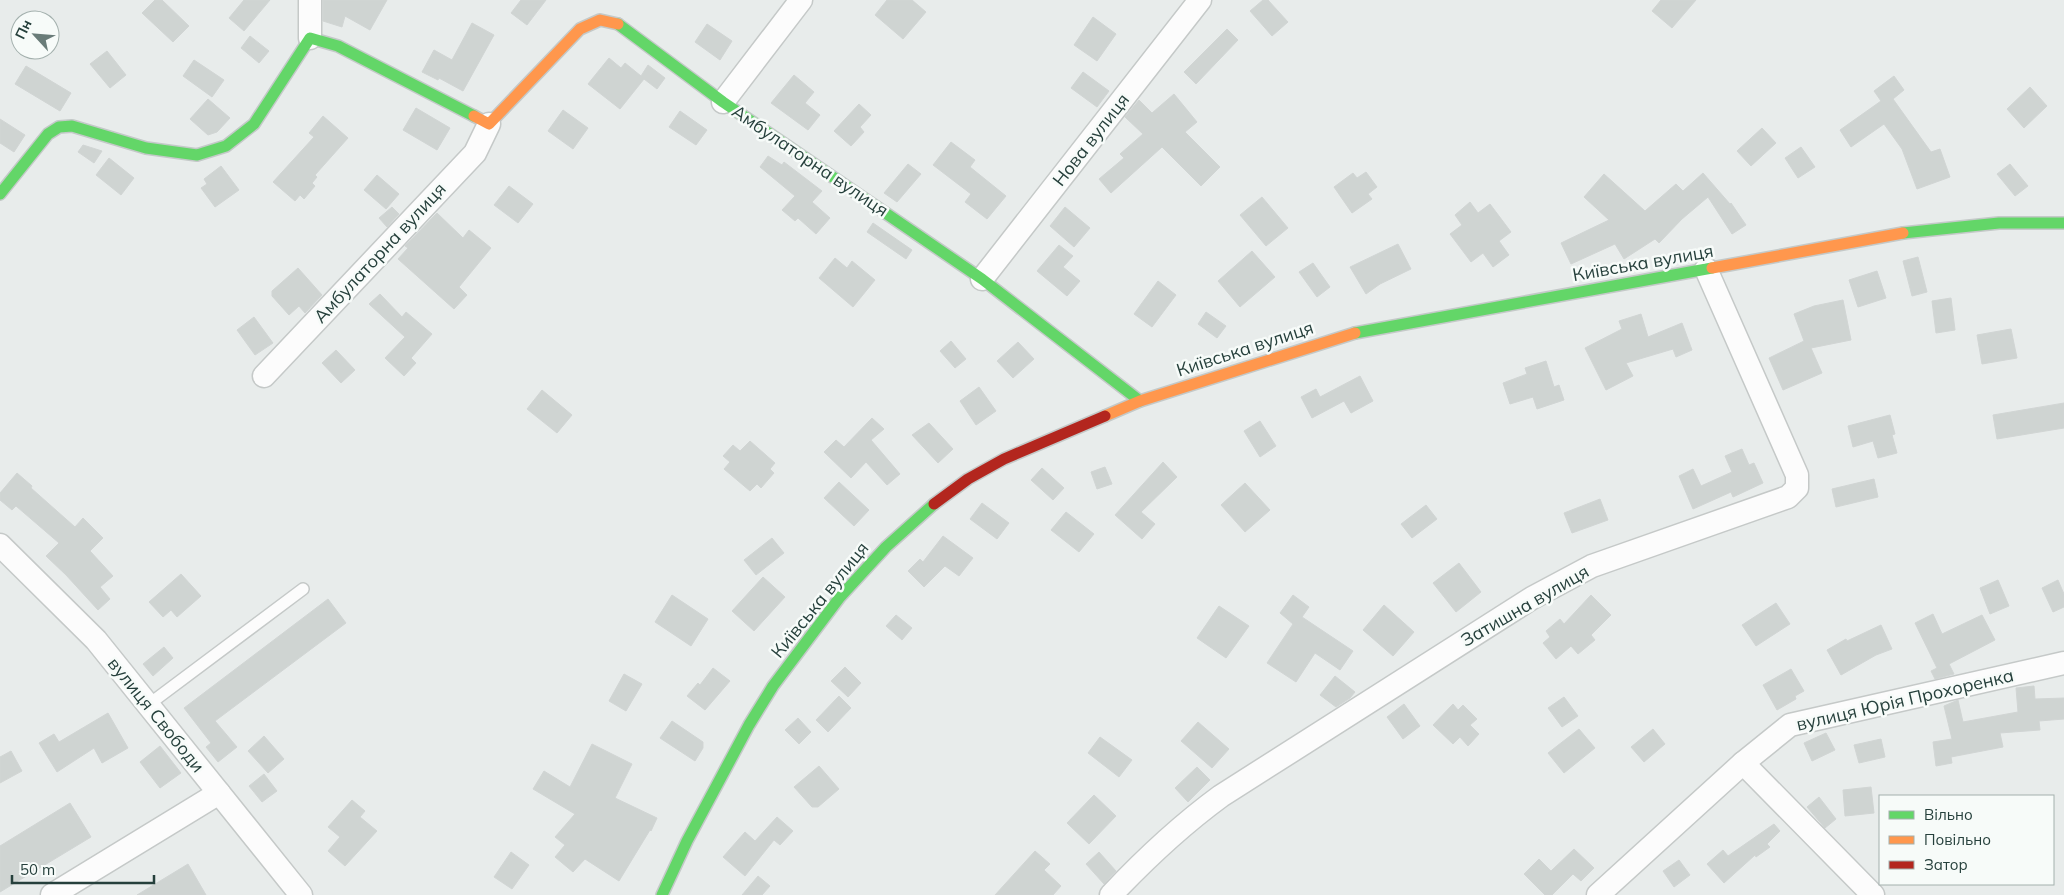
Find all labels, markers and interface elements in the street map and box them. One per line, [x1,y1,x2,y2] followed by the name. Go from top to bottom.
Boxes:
[10,10,60,60] north arrow
[11,17,36,42] text: Пн
[1047,89,1134,191] street label: Нова вулиця
[728,100,893,222] street label: Амбулаторна вулиця
[309,178,451,328] street label: Амбулаторна вулиця
[1571,239,1715,286] street label: Київська вулиця
[1173,316,1316,382] street label: Київська вулиця
[766,537,873,662] street label: Київська вулиця
[1457,560,1593,652] street label: Затишна вулиця
[103,652,210,777] street label: вулиця Свободи
[1794,663,2016,736] street label: вулиця Юрія Прохоренка
[1879,795,2054,885] legend
[1924,805,1973,824] text: Вільно
[1924,830,1991,849] text: Повільно
[12,852,155,884] scale bar
[1924,855,1968,874] text: Затор
[20,860,55,879] text: 50 m

